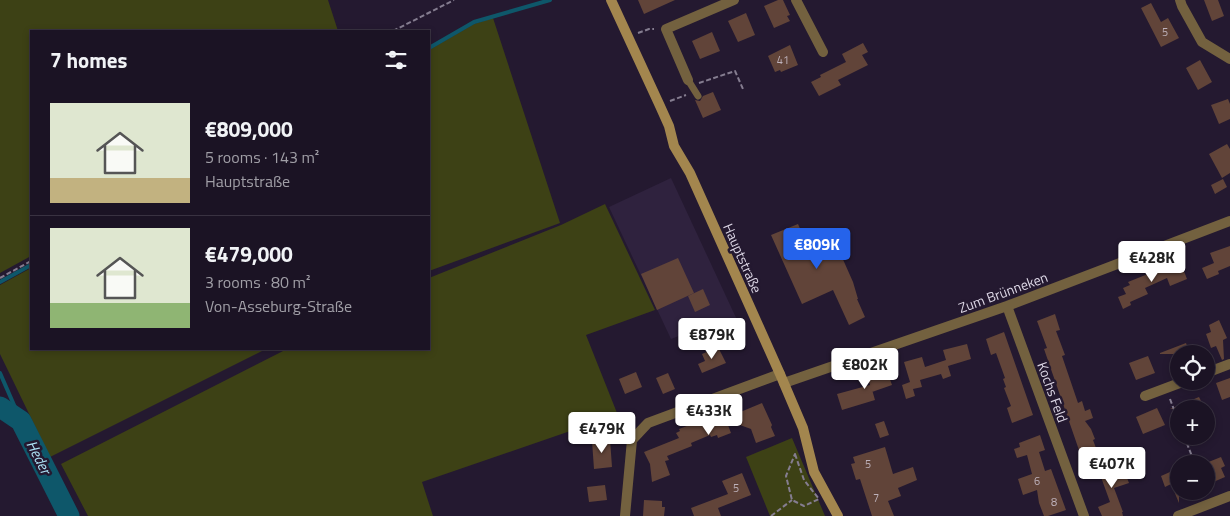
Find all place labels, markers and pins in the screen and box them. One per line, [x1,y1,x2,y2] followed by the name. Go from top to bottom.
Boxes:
[782,228,852,270] pin: €809K
[1117,240,1187,283] pin: €428K
[677,318,747,360] pin: €879K
[830,348,900,390] pin: €802K
[674,394,744,436] pin: €433K
[567,412,637,454] pin: €479K
[1077,446,1147,489] pin: €407K

